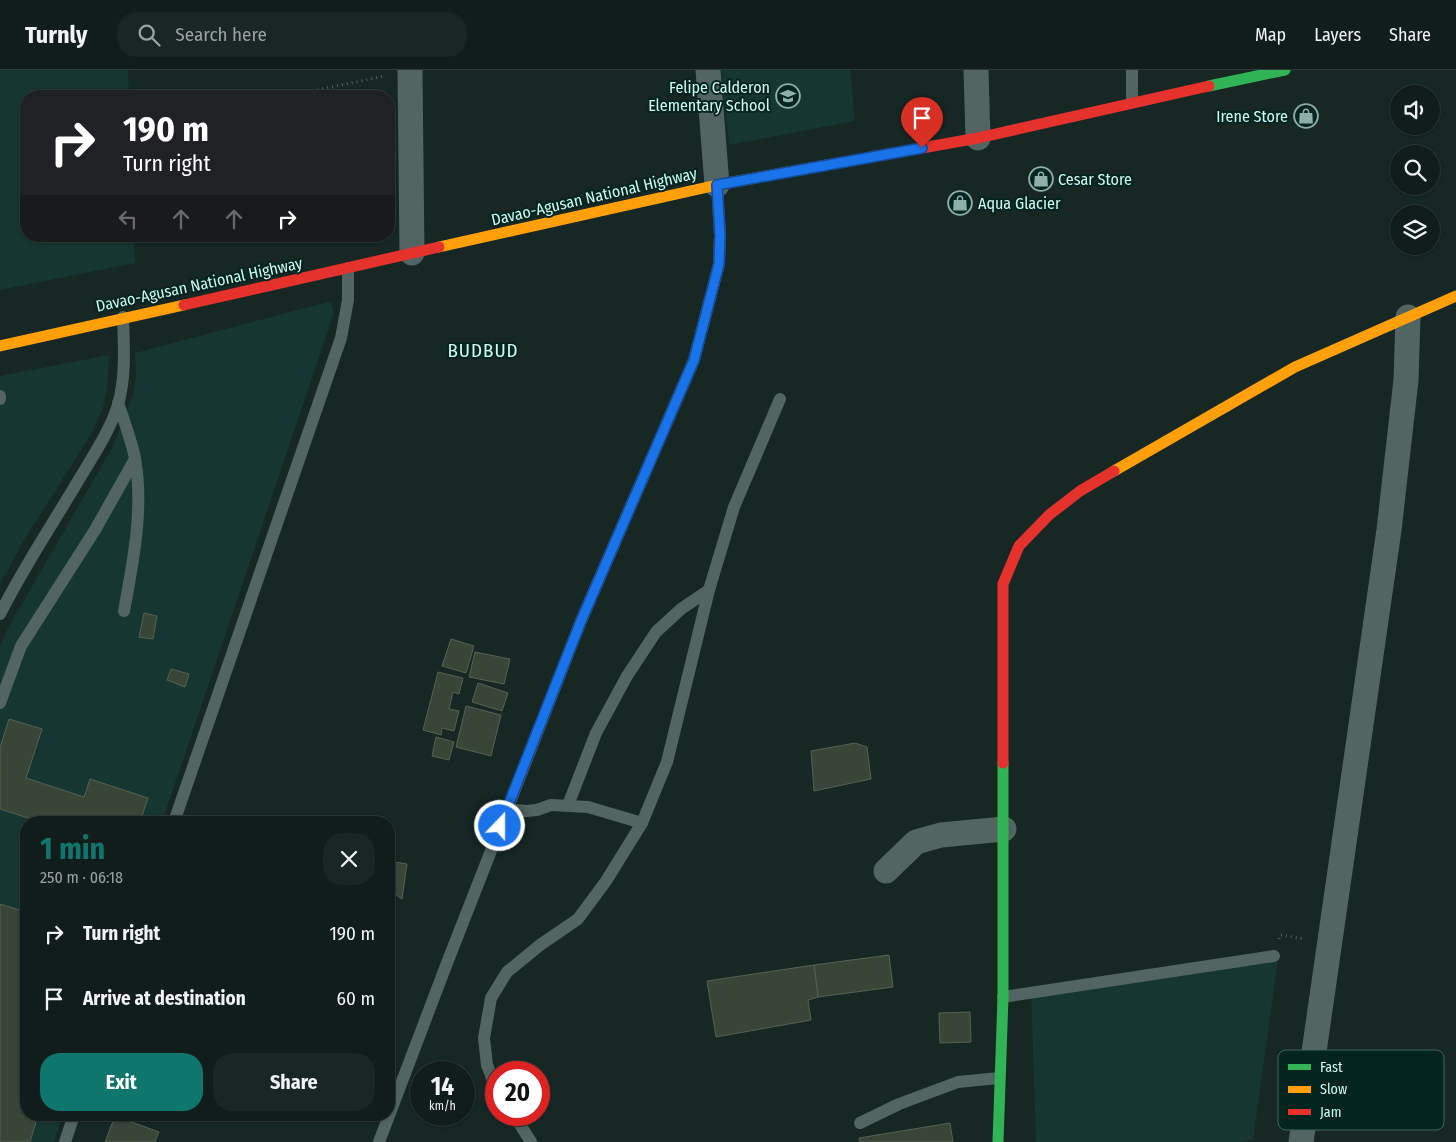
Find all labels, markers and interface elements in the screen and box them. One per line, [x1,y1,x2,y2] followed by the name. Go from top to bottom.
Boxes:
[117,12,467,57] search box
[25,21,87,49] text: Turnly
[135,21,163,49] icon: search
[175,23,267,46] text: Search here
[1255,24,1286,46] text: Map
[1314,24,1361,46] text: Layers
[1389,24,1431,46] text: Share
[648,78,770,115] place label: Felipe Calderon Elementary School
[775,83,801,109] school or university icon: Felipe Calderon Elementary School
[1390,85,1440,255] map controls
[1390,85,1440,135] button: sound
[901,97,943,148] pin
[1293,103,1319,129] shop icon: Irene Store
[908,104,936,132] icon: arrive
[1216,107,1288,126] place label: Irene Store
[123,108,209,150] text: 190 m
[40,110,105,175] icon: right
[1390,145,1440,195] button: search
[123,150,211,177] text: Turn right
[489,163,700,229] street label: Davao-Agusan National Highway
[1028,166,1054,192] shop icon: Cesar Store
[1058,170,1132,189] place label: Cesar Store
[947,190,973,216] shop icon: Aqua Glacier
[978,194,1061,213] place label: Aqua Glacier
[114,205,142,233] icon: left
[167,205,195,233] icon: ahead
[220,205,248,233] icon: ahead
[273,205,301,233] icon: right
[1390,205,1440,255] button: layers
[94,253,305,316] street label: Davao-Agusan National Highway
[447,339,519,362] district label: BUDBUD
[473,799,525,851] position arrow
[40,831,105,867] text: 1 min
[323,833,375,885] button: close
[40,868,123,887] text: 250 m · 06:18
[40,920,68,948] icon: right
[83,922,160,945] text: Turn right
[329,922,375,945] text: 190 m
[40,985,68,1013] icon: arrive
[83,987,246,1010] text: Arrive at destination
[337,987,375,1010] text: 60 m
[1278,1050,1444,1130] legend
[40,1053,203,1111] button: Exit
[213,1053,375,1111] button: Share
[1320,1059,1343,1076] text: Fast
[485,1061,550,1126] speed limit sign: 20
[431,1072,454,1102] text: 14
[1320,1081,1347,1098] text: Slow
[429,1099,456,1113] text: km/h
[1320,1104,1341,1121] text: Jam

